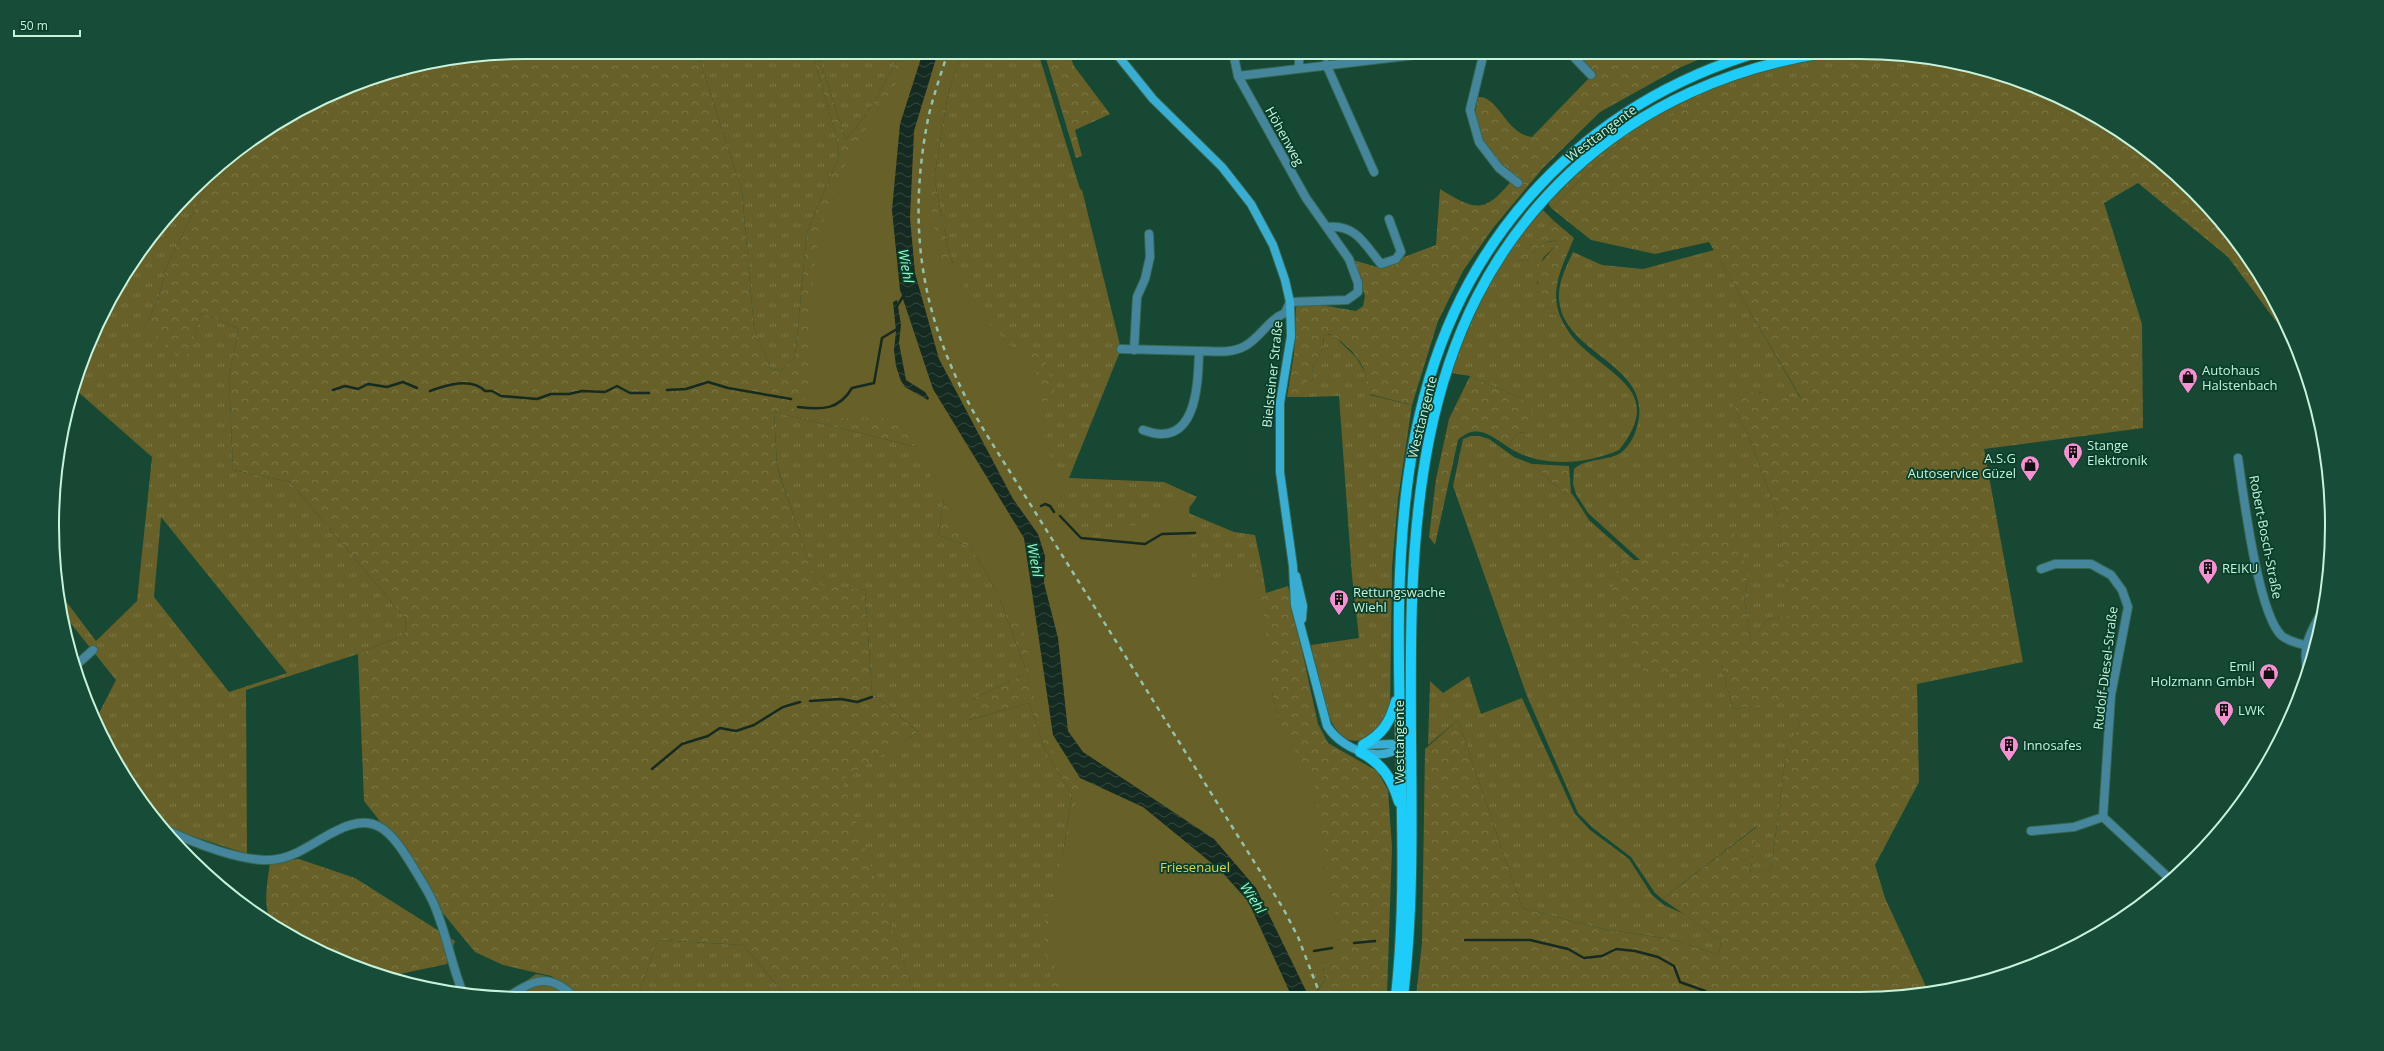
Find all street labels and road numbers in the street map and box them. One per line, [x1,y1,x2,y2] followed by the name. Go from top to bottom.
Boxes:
[1562,100,1640,166] street label: Westtangente
[1261,103,1309,169] street label: Höhenweg
[1257,320,1287,428] street label: Bielsteiner Straße
[1403,374,1441,460] street label: Westtangente
[2245,474,2287,600] street label: Robert-Bosch-Straße
[2088,605,2122,731] street label: Rudolf-Diesel-Straße
[1390,700,1408,784] street label: Westtangente

